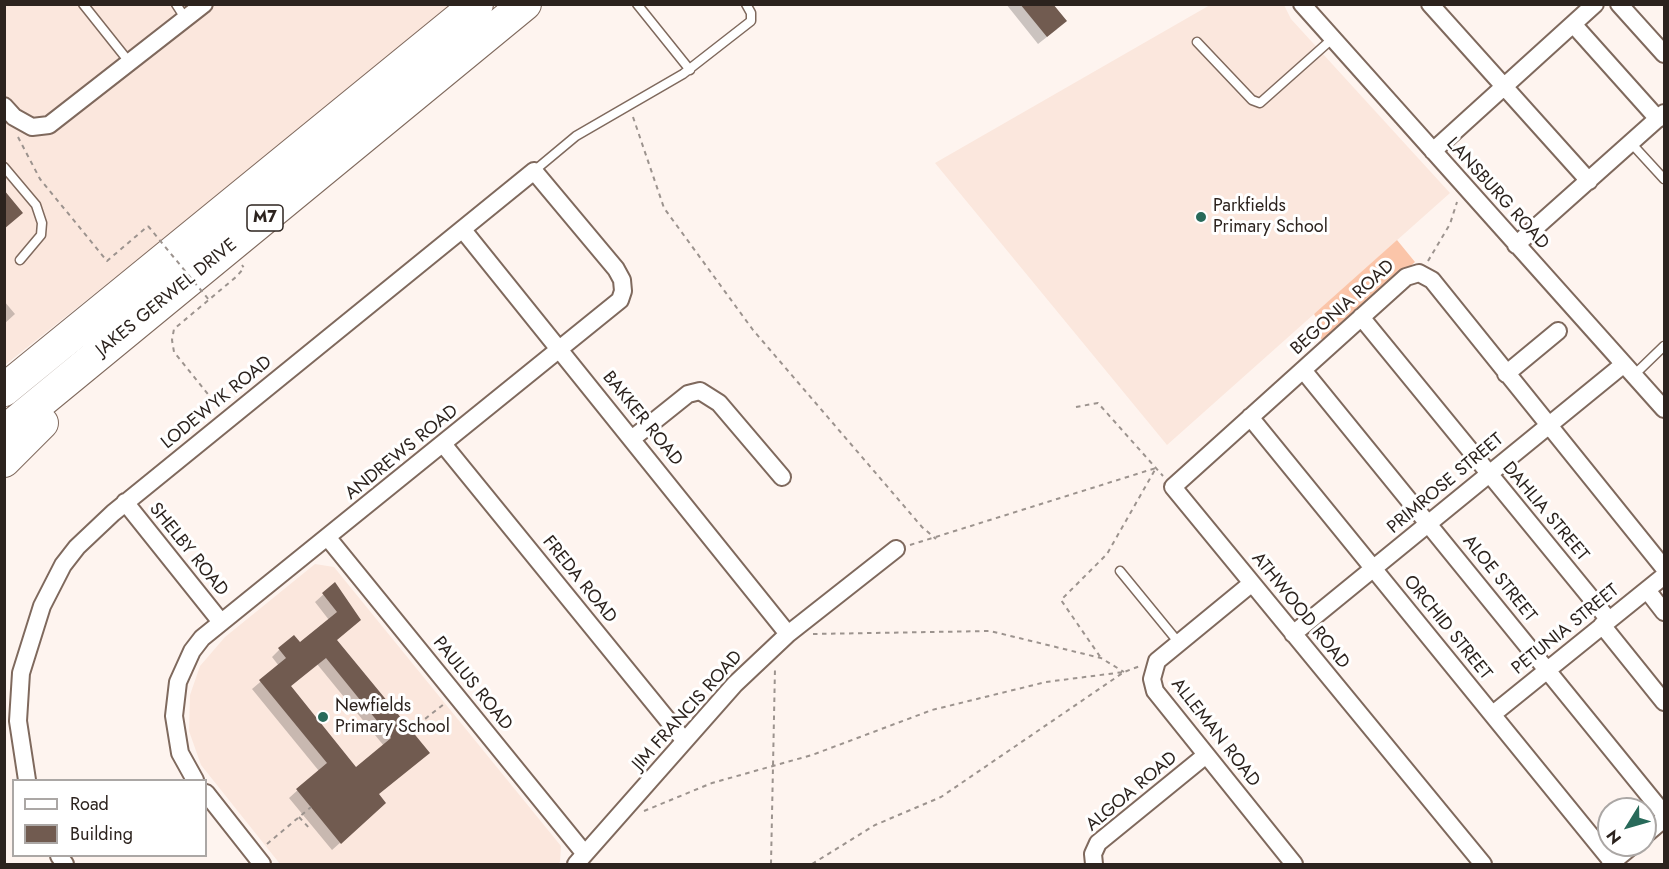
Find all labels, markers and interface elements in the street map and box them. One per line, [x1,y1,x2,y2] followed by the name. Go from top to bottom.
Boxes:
[1441,134,1553,254] street label: LANSBURG ROAD
[1213,196,1328,238] place label: Parkfields Primary School
[247,205,283,231] road number: M7
[1194,210,1208,224] marker: Parkfields Primary School
[92,234,242,362] street label: JAKES GERWEL DRIVE
[1287,256,1399,360] street label: BEGONIA ROAD
[157,352,277,454] street label: LODEWYK ROAD
[597,367,687,471] street label: BAKKER ROAD
[341,401,463,505] street label: ANDREWS ROAD
[1384,429,1508,539] street label: PRIMROSE STREET
[1497,458,1593,566] street label: DAHLIA STREET
[144,499,232,601] street label: SHELBY ROAD
[1457,531,1541,627] street label: ALOE STREET
[537,532,621,628] street label: FREDA ROAD
[1246,548,1354,674] street label: ATHWOOD ROAD
[1398,571,1496,685] street label: ORCHID STREET
[1508,580,1624,680] street label: PETUNIA STREET
[428,633,516,735] street label: PAULUS ROAD
[629,647,747,775] street label: JIM FRANCIS ROAD
[1166,674,1264,792] street label: ALLEMAN ROAD
[335,696,450,738] place label: Newfields Primary School
[316,710,330,724] marker: Newfields Primary School
[1082,748,1182,836] street label: ALGOA ROAD
[12,779,207,857] legend
[70,791,109,817] text: Road
[1597,797,1657,857] north arrow
[70,821,133,847] text: Building
[1601,825,1627,849] text: N

